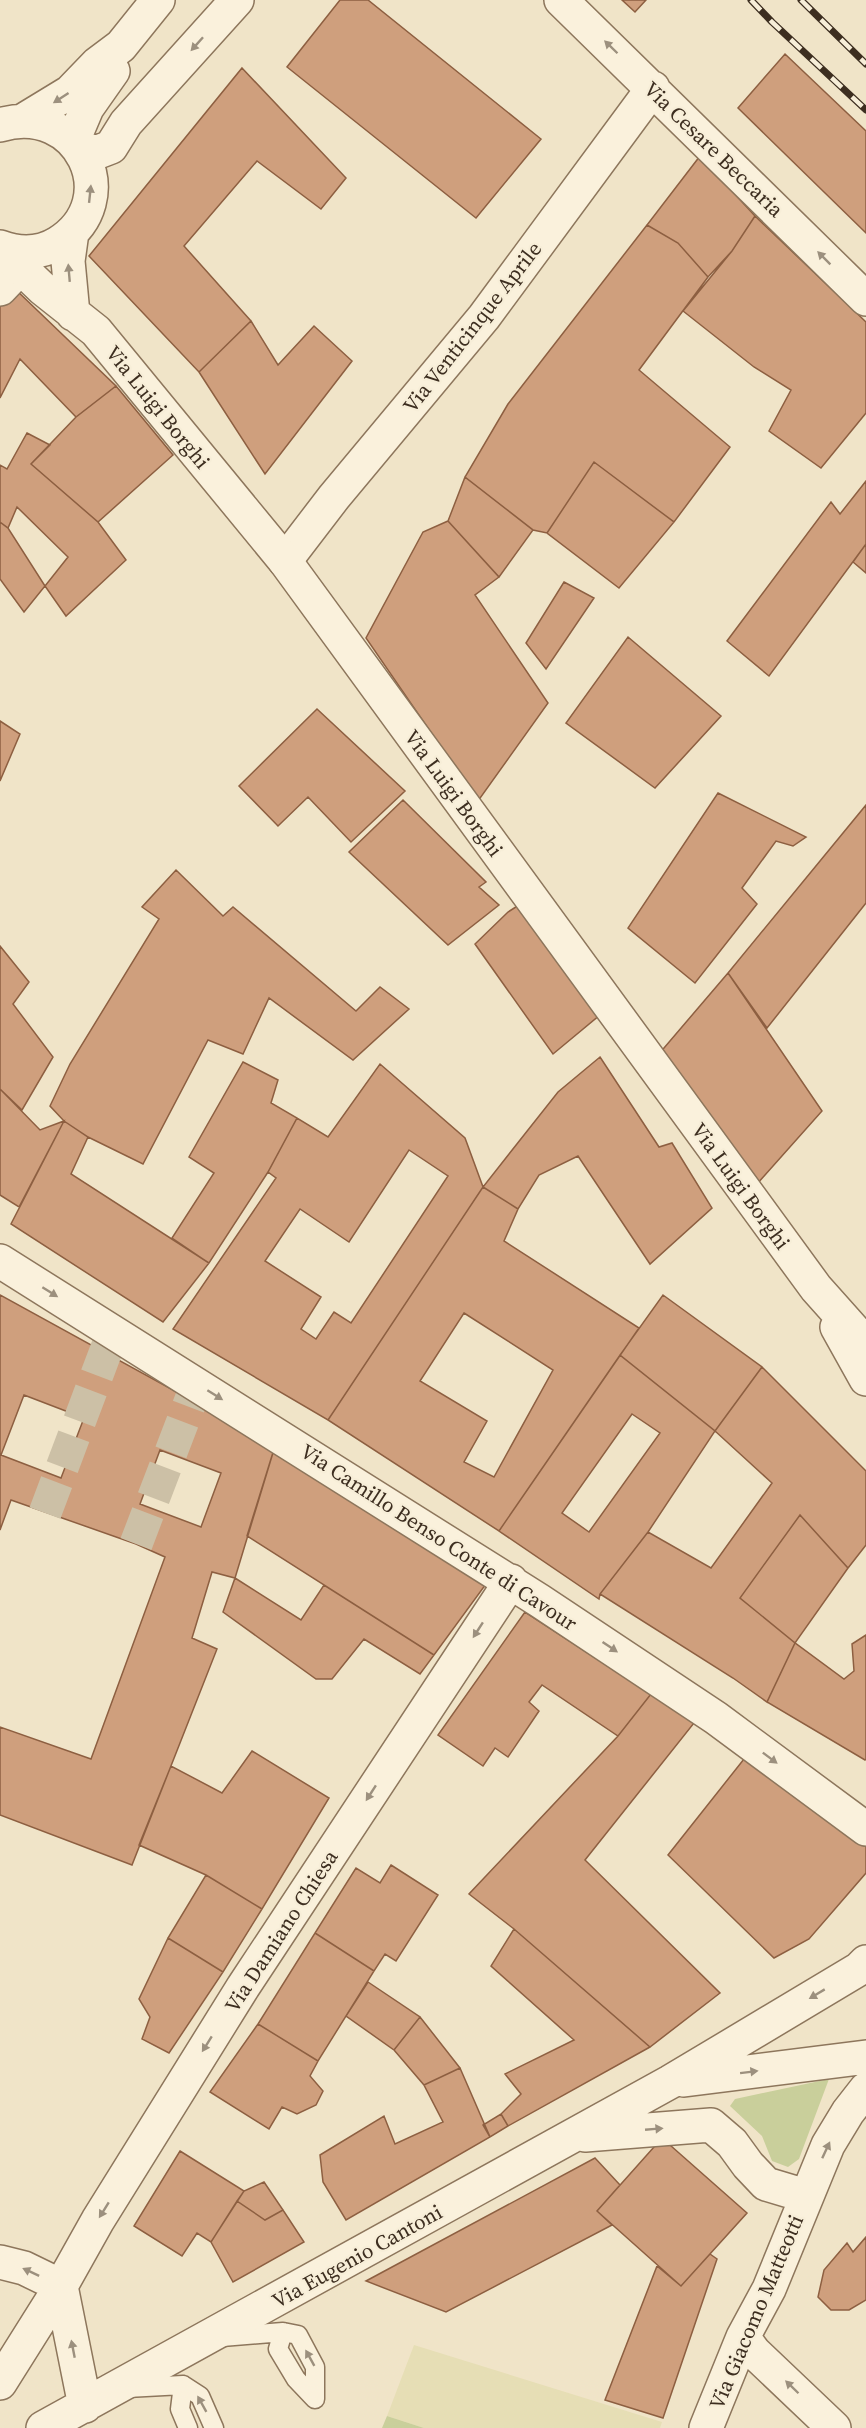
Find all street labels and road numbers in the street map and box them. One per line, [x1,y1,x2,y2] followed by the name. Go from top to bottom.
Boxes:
[638,75,791,224] street label: Via Cesare Beccaria
[396,235,548,419] street label: Via Venticinque Aprile
[99,339,217,475] street label: Via Luigi Borghi
[398,723,510,863] street label: Via Luigi Borghi
[685,1116,797,1256] street label: Via Luigi Borghi
[295,1436,583,1638] street label: Via Camillo Benso Conte di Cavour
[218,1844,345,2018] street label: Via Damiano Chiesa
[267,2197,447,2315] street label: Via Eugenio Cantoni
[702,2210,810,2414] street label: Via Giacomo Matteotti

